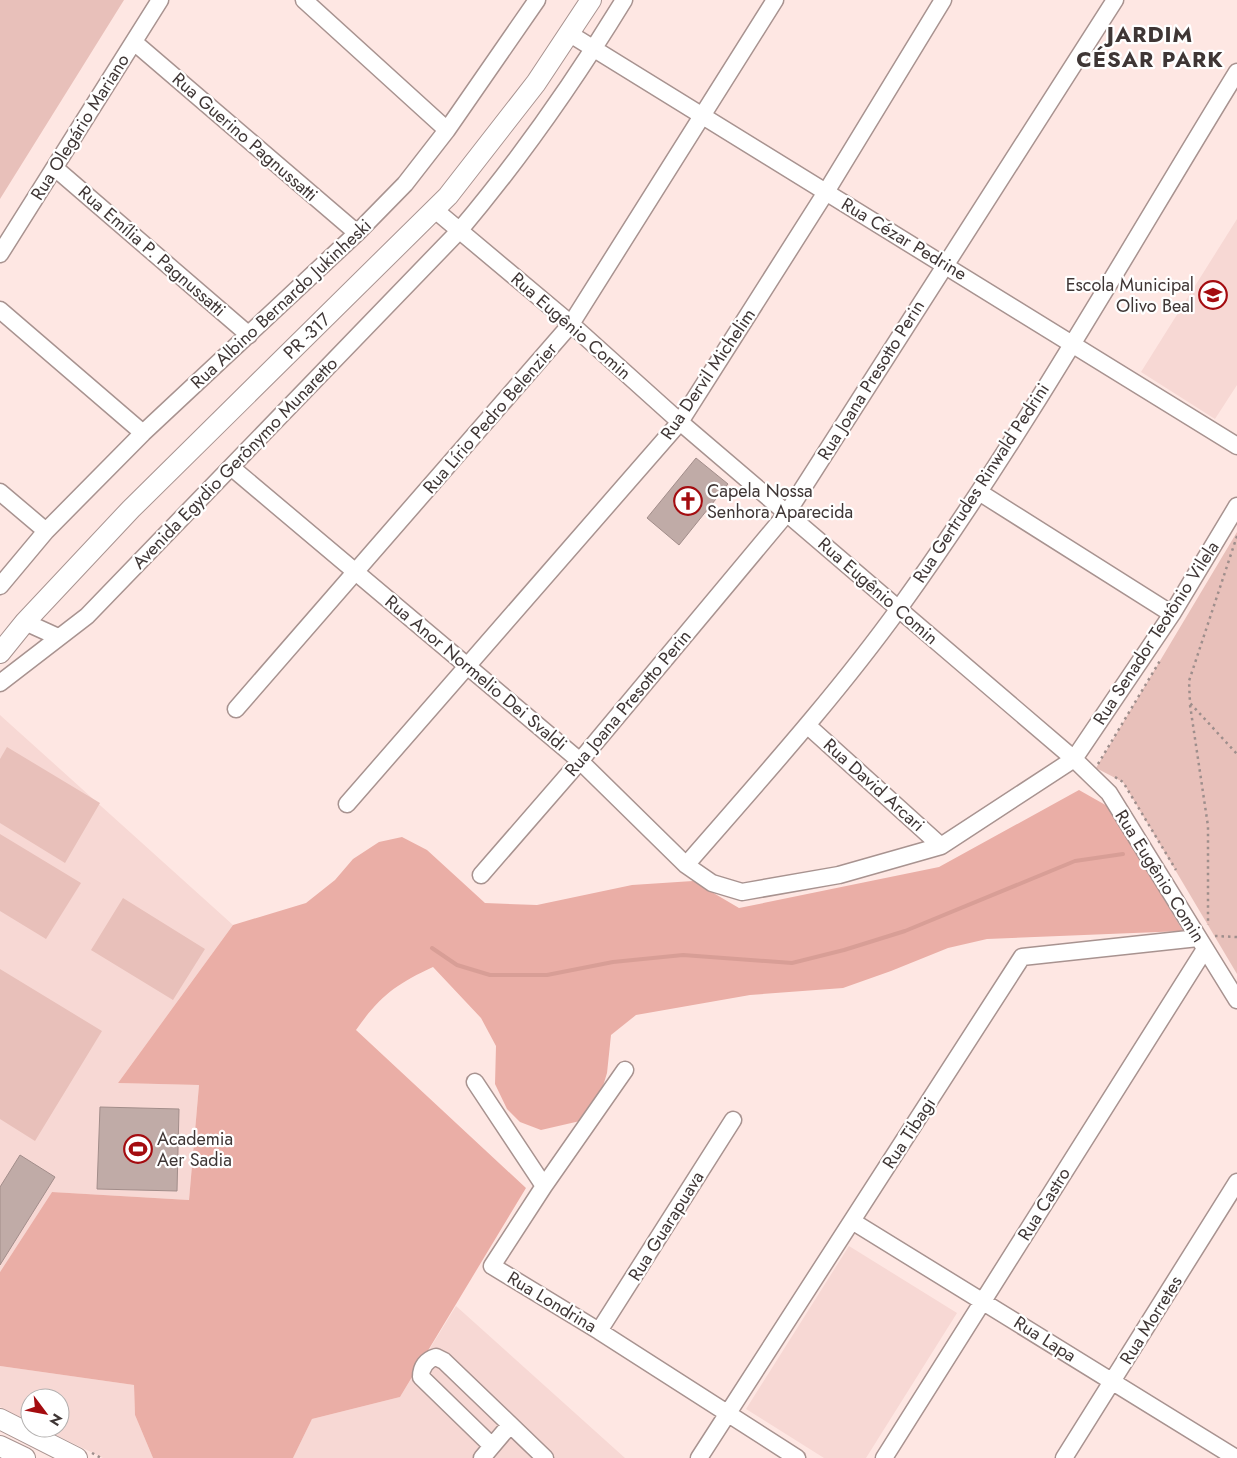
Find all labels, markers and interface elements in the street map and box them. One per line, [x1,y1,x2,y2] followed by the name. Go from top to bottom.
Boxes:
[1076,18,1224,75] district label: JARDIM CÉSAR PARK
[24,49,136,205] street label: Rua Olegário Mariano
[167,66,323,208] street label: Rua Guerino Pagnussatti
[72,179,232,323] street label: Rua Emília P. Pagnussatti
[836,191,972,287] street label: Rua Cézar Pedrine
[185,213,377,395] street label: Rua Albino Bernardo Jukinheski
[505,266,637,386] street label: Rua Eugênio Comin
[1066,272,1194,319] place label: Escola Municipal Olivo Beal
[1198,280,1228,310] school or university icon: Escola Municipal Olivo Beal
[811,295,931,465] street label: Rua Joana Presotto Perin
[654,303,762,445] street label: Rua Dervil Michelim
[278,307,337,365] street label: PR -317
[417,336,564,499] street label: Rua Lírio Pedro Belenzier
[126,351,344,575] street label: Avenida Egydio Gerônymo Munaretto
[906,378,1056,588] street label: Rua Gertrudes Rinwald Pedrini
[707,478,853,525] place label: Capela Nossa Senhora Aparecida
[673,486,703,516] church icon: Capela Nossa Senhora Aparecida
[812,531,944,651] street label: Rua Eugênio Comin
[1087,536,1225,730] street label: Rua Senador Teotônio Vilela
[379,589,573,757] street label: Rua Anor Normelio Dei Svaldi
[559,624,697,782] street label: Rua Joana Presotto Perin
[818,732,930,838] street label: Rua David Arcari
[1109,805,1211,947] street label: Rua Eugênio Comin
[876,1092,942,1174] street label: Rua Tibagi
[157,1126,233,1173] place label: Academia Aer Sadia
[123,1134,153,1164] sports icon: Academia Aer Sadia
[1011,1162,1077,1246] street label: Rua Castro
[622,1166,710,1286] street label: Rua Guarapuava
[502,1265,602,1339] street label: Rua Londrina
[1113,1271,1189,1369] street label: Rua Morretes
[1009,1310,1081,1368] street label: Rua Lapa
[20,1388,70,1438] north arrow
[45,1410,67,1430] text: N

